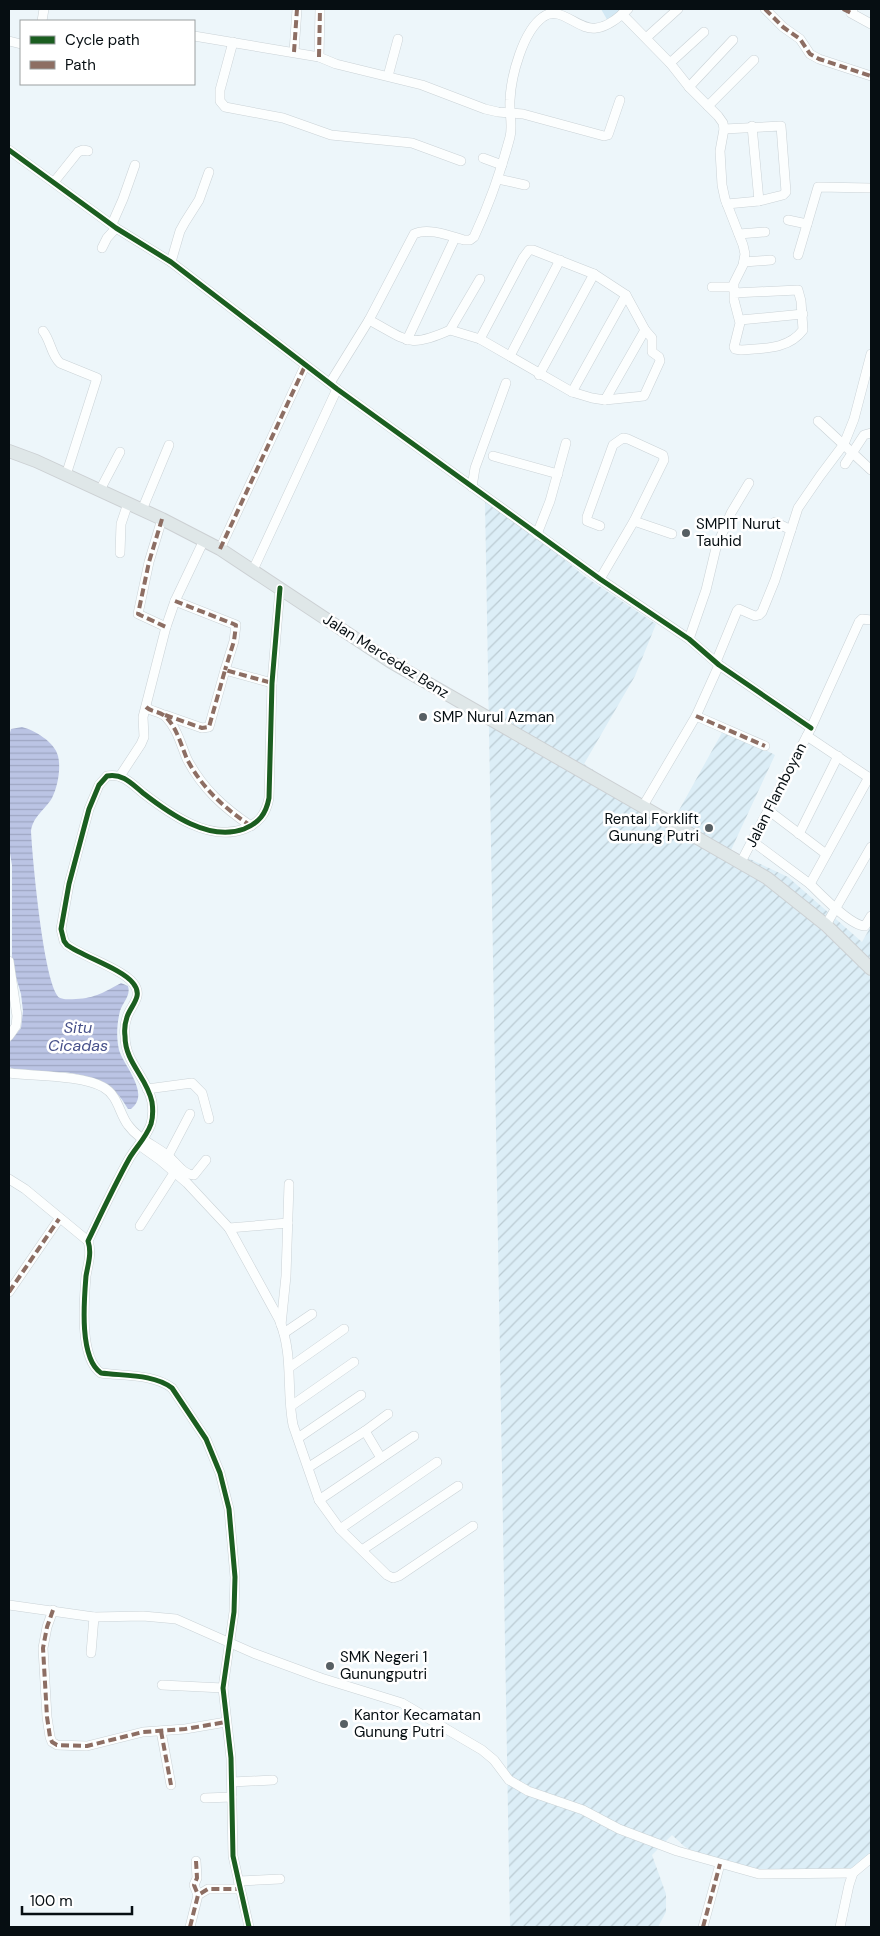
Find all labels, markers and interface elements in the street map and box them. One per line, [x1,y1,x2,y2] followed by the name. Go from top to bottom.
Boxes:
[20,20,195,85] legend
[65,30,140,50] text: Cycle path
[65,55,96,75] text: Path
[696,514,781,551] place label: SMPIT Nurut Tauhid
[680,527,692,539] marker: SMPIT Nurut Tauhid
[319,609,453,703] street label: Jalan Mercedez Benz
[433,707,554,727] place label: SMP Nurul Azman
[417,711,429,723] marker: SMP Nurul Azman
[741,739,811,851] street label: Jalan Flamboyan
[604,809,699,846] place label: Rental Forklift Gunung Putri
[703,822,715,834] marker: Rental Forklift Gunung Putri
[48,1017,108,1056] water label: Situ Cicadas
[340,1647,427,1684] place label: SMK Negeri 1 Gunungputri
[324,1660,336,1672] marker: SMK Negeri 1 Gunungputri
[354,1705,481,1742] place label: Kantor Kecamatan Gunung Putri
[338,1718,350,1730] marker: Kantor Kecamatan Gunung Putri
[22,1884,132,1916] scale bar
[30,1891,73,1911] text: 100 m

